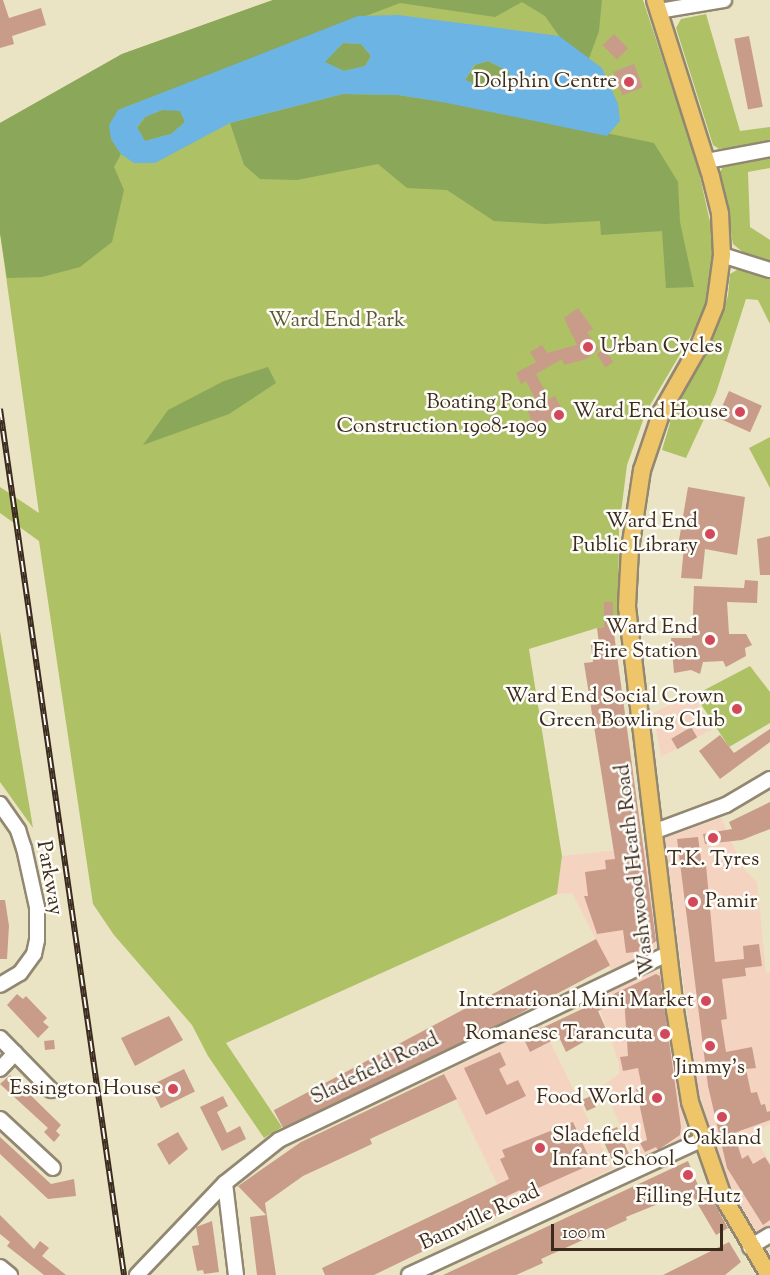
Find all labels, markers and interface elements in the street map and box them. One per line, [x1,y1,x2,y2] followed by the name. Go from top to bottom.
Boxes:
[473,69,617,95] place label: Dolphin Centre
[622,75,636,89] marker: Dolphin Centre
[268,308,406,334] park label: Ward End Park
[600,334,723,360] place label: Urban Cycles
[581,340,595,354] marker: Urban Cycles
[336,390,547,440] place label: Boating Pond Construction 1908-1909
[573,399,728,425] place label: Ward End House
[733,405,747,419] marker: Ward End House
[552,408,566,422] marker: Boating Pond Construction 1908-1909
[572,509,698,559] place label: Ward End Public Library
[703,527,717,541] marker: Ward End Public Library
[593,615,698,665] place label: Ward End Fire Station
[703,633,717,647] marker: Ward End Fire Station
[505,684,725,734] place label: Ward End Social Crown Green Bowling Club
[730,702,744,716] marker: Ward End Social Crown Green Bowling Club
[610,762,662,978] street label: Washwood Heath Road
[706,831,720,845] marker: T.K. Tyres
[30,839,68,917] street label: Parkway
[667,847,759,873] place label: T.K. Tyres
[705,889,757,915] place label: Pamir
[686,895,700,909] marker: Pamir
[459,988,694,1014] place label: International Mini Market
[699,994,713,1008] marker: International Mini Market
[465,1021,653,1047] place label: Romanesc Tarancuta
[307,1027,443,1111] street label: Sladefield Road
[658,1027,672,1041] marker: Romanesc Tarancuta
[703,1039,717,1053] marker: Jimmy's
[675,1055,745,1081] place label: Jimmy's
[10,1076,161,1102] place label: Essington House
[166,1082,180,1096] marker: Essington House
[536,1085,645,1111] place label: Food World
[650,1091,664,1105] marker: Food World
[715,1110,729,1124] marker: Oakland
[552,1123,675,1173] place label: Sladefield Infant School
[683,1126,761,1152] place label: Oakland
[533,1141,547,1155] marker: Sladefield Infant School
[681,1168,695,1182] marker: Filling Hutz
[416,1179,544,1257] street label: Bamville Road
[635,1184,741,1210] place label: Filling Hutz
[554,1212,726,1250] scale bar
[562,1221,606,1247] text: 100 m

